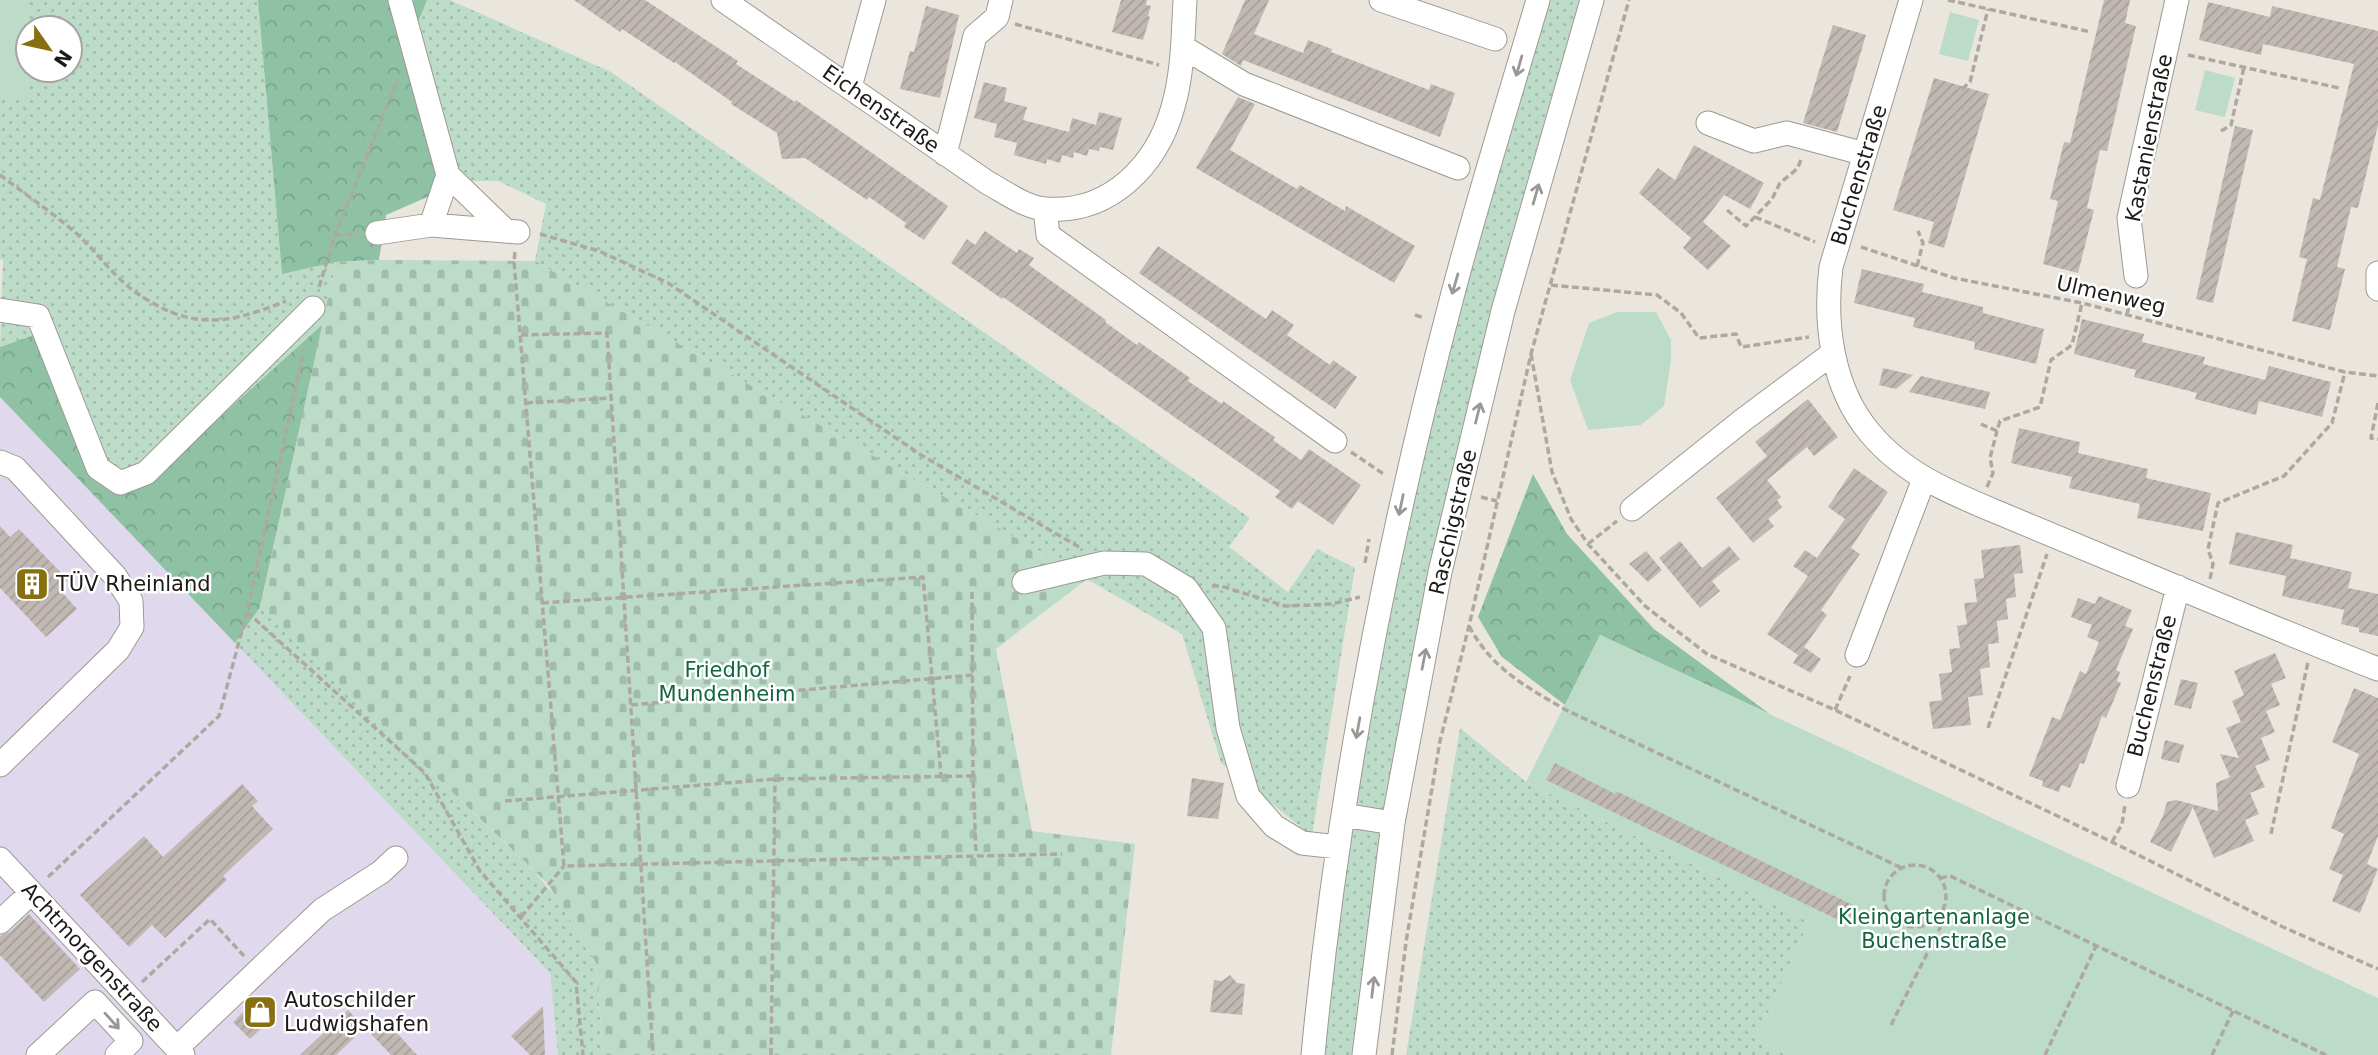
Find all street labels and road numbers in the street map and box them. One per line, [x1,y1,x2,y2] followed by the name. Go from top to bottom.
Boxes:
[2121,52,2177,224] street label: Kastanienstraße
[818,60,944,158] street label: Eichenstraße
[1826,102,1892,248] street label: Buchenstraße
[2054,271,2168,319] street label: Ulmenweg
[1425,447,1481,597] street label: Raschigstraße
[2123,612,2181,760] street label: Buchenstraße
[17,877,167,1037] street label: Achtmorgenstraße

